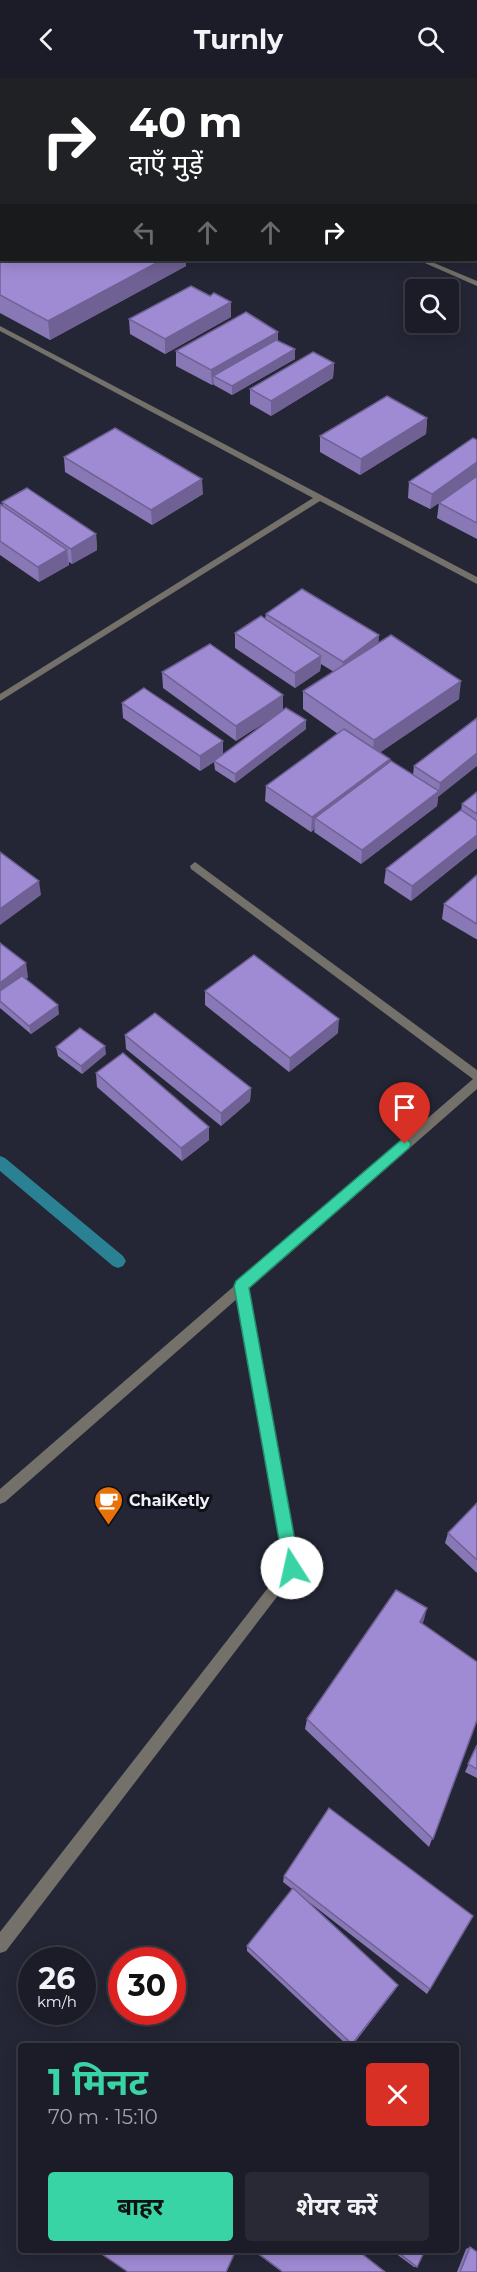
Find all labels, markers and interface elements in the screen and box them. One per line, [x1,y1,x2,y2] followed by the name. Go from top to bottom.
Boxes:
[30,23,63,56] icon: back
[194,23,283,56] text: Turnly
[414,23,447,56] icon: search
[129,96,242,148] text: 40 m
[30,102,108,180] icon: right
[129,148,203,181] text: दाएँ मुड़ें
[128,216,161,249] icon: left
[191,216,224,249] icon: ahead
[254,216,287,249] icon: ahead
[317,216,350,249] icon: right
[405,279,459,333] map controls
[405,279,459,333] button: search
[379,1082,430,1144] pin
[388,1091,421,1124] icon: arrive
[92,1484,124,1526] cafe icon: ChaiKetly
[129,1491,210,1510] place label: ChaiKetly
[260,1536,324,1600] position arrow
[108,1947,186,2025] speed limit sign: 30
[39,1960,75,1997] text: 26
[37,1992,77,2011] text: km/h
[48,2060,148,2104] text: 1 मिनट
[366,2063,429,2126] button: close
[48,2105,158,2129] text: 70 m · 15:10
[48,2172,233,2241] button: बाहर
[245,2172,429,2241] button: शेयर करें

